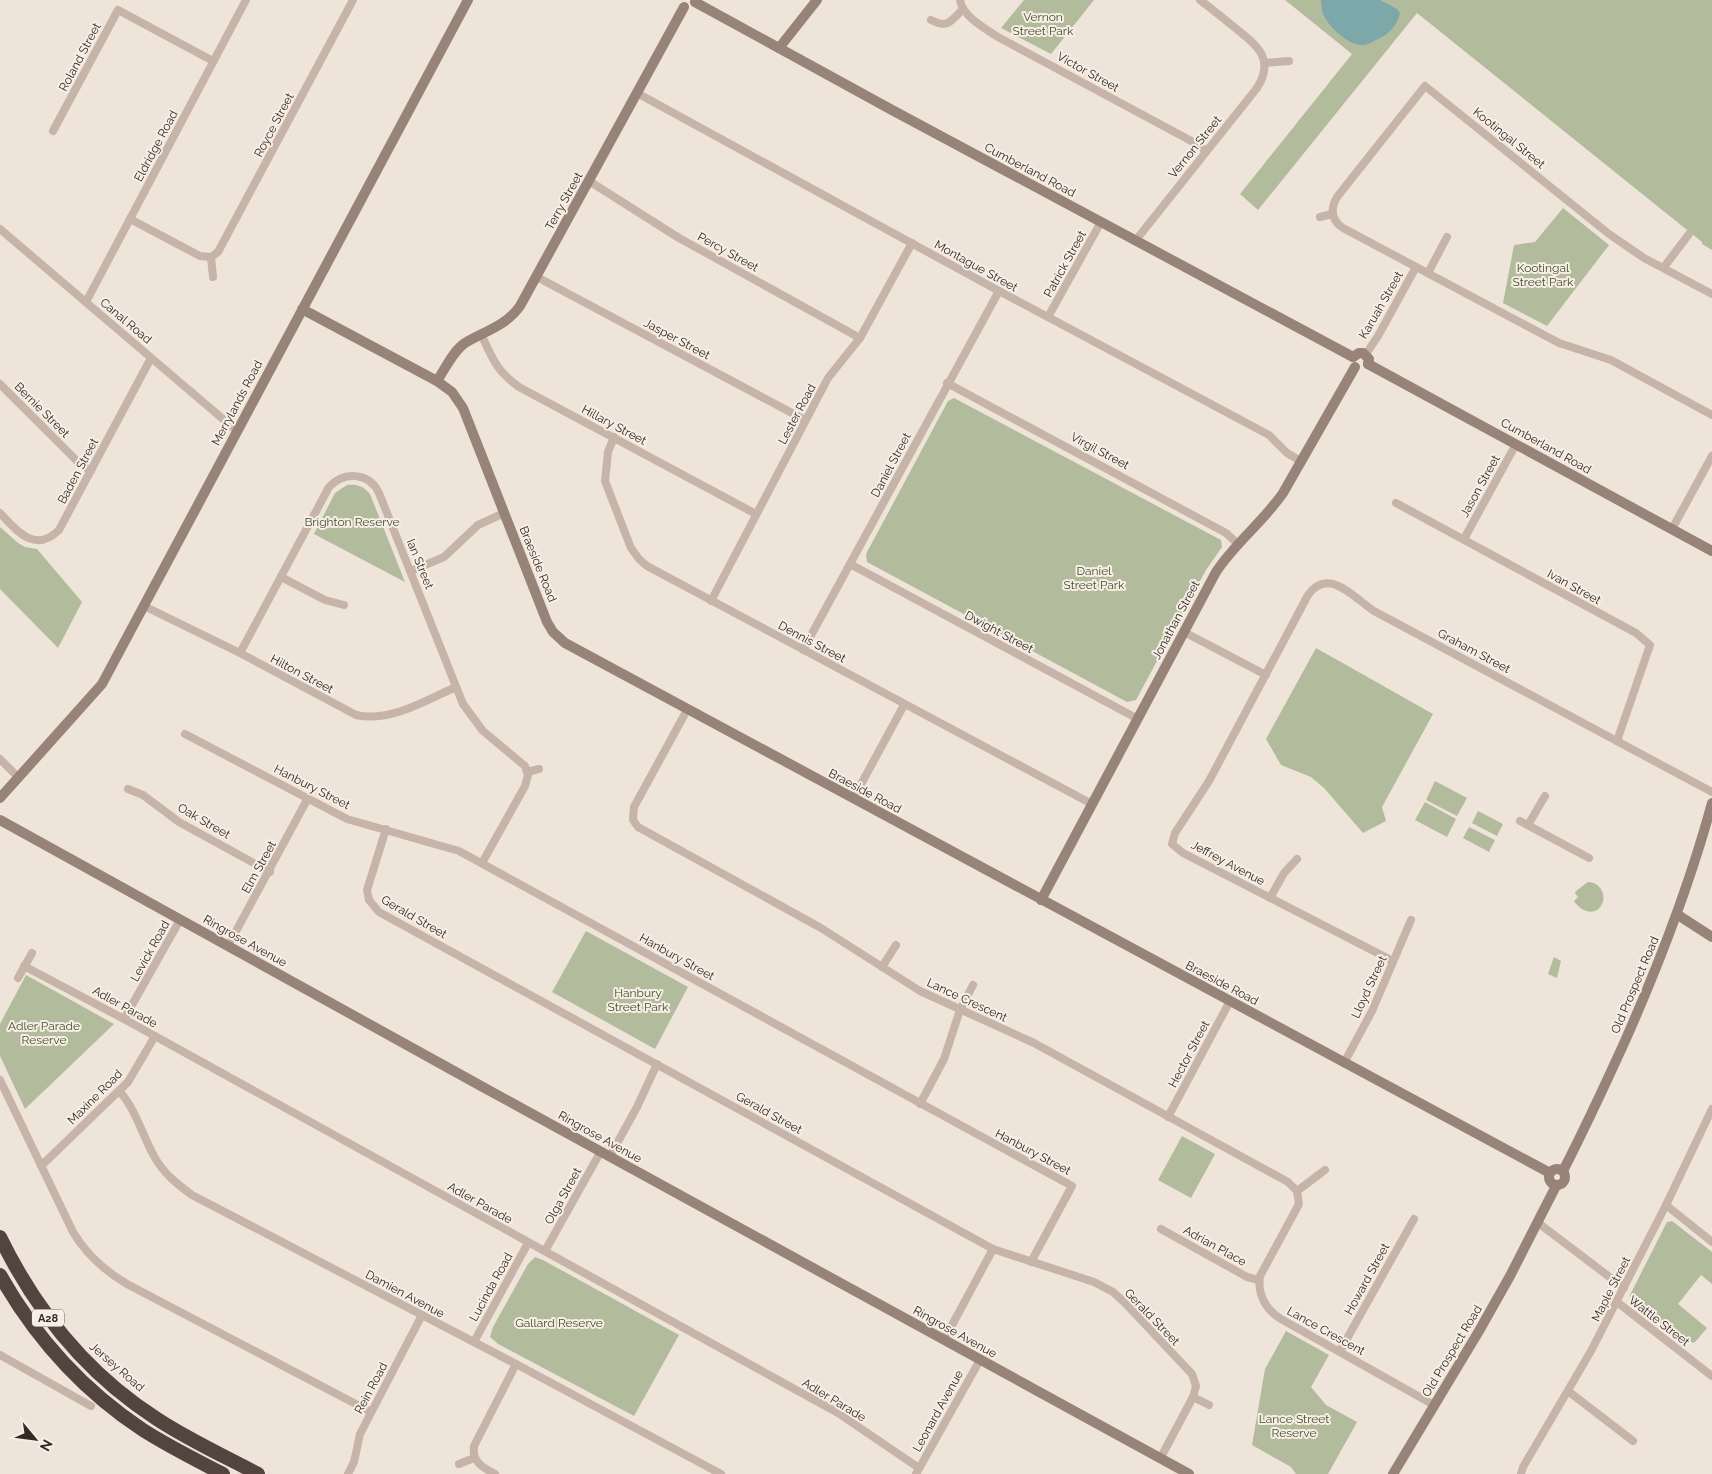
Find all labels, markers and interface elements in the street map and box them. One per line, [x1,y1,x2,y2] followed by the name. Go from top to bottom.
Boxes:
[1013,10,1074,38] park label: Vernon Street Park
[56,20,104,94] street label: Roland Street
[1055,49,1121,95] street label: Victor Street
[251,90,297,160] street label: Royce Street
[1470,105,1548,171] street label: Kootingal Street
[131,108,181,184] street label: Eldridge Road
[1166,113,1224,181] street label: Vernon Street
[982,140,1078,200] street label: Cumberland Road
[542,170,586,232] street label: Terry Street
[1041,228,1089,300] street label: Patrick Street
[695,230,761,274] street label: Percy Street
[932,237,1020,295] street label: Montague Street
[1513,261,1574,289] park label: Kootingal Street Park
[1356,269,1406,341] street label: Karuah Street
[97,295,155,347] street label: Canal Road
[642,316,712,362] street label: Jasper Street
[209,358,265,448] street label: Merrylands Road
[12,380,72,440] street label: Bernie Street
[775,381,819,447] street label: Lester Road
[579,402,649,448] street label: Hillary Street
[1498,415,1594,477] street label: Cumberland Road
[868,430,914,500] street label: Daniel Street
[1068,430,1132,472] street label: Virgil Street
[55,436,101,506] street label: Baden Street
[1457,453,1503,519] street label: Jason Street
[304,515,400,529] park label: Brighton Reserve
[516,524,560,604] street label: Braeside Road
[404,537,436,591] street label: Ian Street
[1064,564,1125,592] park label: Daniel Street Park
[1545,567,1603,607] street label: Ivan Street
[1149,578,1203,662] street label: Jonathan Street
[962,608,1036,656] street label: Dwight Street
[776,618,848,666] street label: Dennis Street
[1435,626,1513,676] street label: Graham Street
[268,652,336,696] street label: Hilton Street
[272,762,352,812] street label: Hanbury Street
[826,766,904,816] street label: Braeside Road
[175,800,233,842] street label: Oak Street
[239,838,279,896] street label: Elm Street
[1189,838,1267,888] street label: Jeffrey Avenue
[379,893,449,941] street label: Gerald Street
[201,912,289,970] street label: Ringrose Avenue
[128,918,172,984] street label: Levick Road
[637,931,717,983] street label: Hanbury Street
[1608,934,1662,1036] street label: Old Prospect Road
[1348,954,1390,1020] street label: Lloyd Street
[1183,958,1261,1008] street label: Braeside Road
[925,975,1009,1025] street label: Lance Crescent
[90,983,160,1031] street label: Adler Parade
[608,986,669,1014] park label: Hanbury Street Park
[1166,1018,1212,1090] street label: Hector Street
[8,1019,80,1047] park label: Adler Parade Reserve
[65,1067,125,1127] street label: Maxine Road
[733,1089,805,1137] street label: Gerald Street
[556,1108,644,1166] street label: Ringrose Avenue
[993,1126,1073,1178] street label: Hanbury Street
[542,1165,584,1227] street label: Olga Street
[445,1179,515,1227] street label: Adler Parade
[1181,1223,1249,1269] street label: Adrian Place
[1342,1241,1392,1317] street label: Howard Street
[466,1250,516,1324] street label: Lucinda Road
[1589,1254,1633,1324] street label: Maple Street
[363,1267,447,1321] street label: Damien Avenue
[1121,1286,1183,1348] street label: Gerald Street
[1626,1293,1692,1349] street label: Wattle Street
[911,1303,999,1361] street label: Ringrose Avenue
[1419,1303,1485,1399] street label: Old Prospect Road
[1285,1304,1367,1358] street label: Lance Crescent
[32,1310,64,1326] road number: A28
[515,1316,603,1330] park label: Gallard Reserve
[87,1340,147,1394] street label: Jersey Road
[352,1360,390,1416] street label: Rein Road
[910,1368,966,1454] street label: Leonard Avenue
[800,1375,868,1425] street label: Adler Parade
[1259,1412,1329,1440] park label: Lance Street Reserve
[10,1414,60,1464] north arrow
[37,1437,56,1454] text: N

